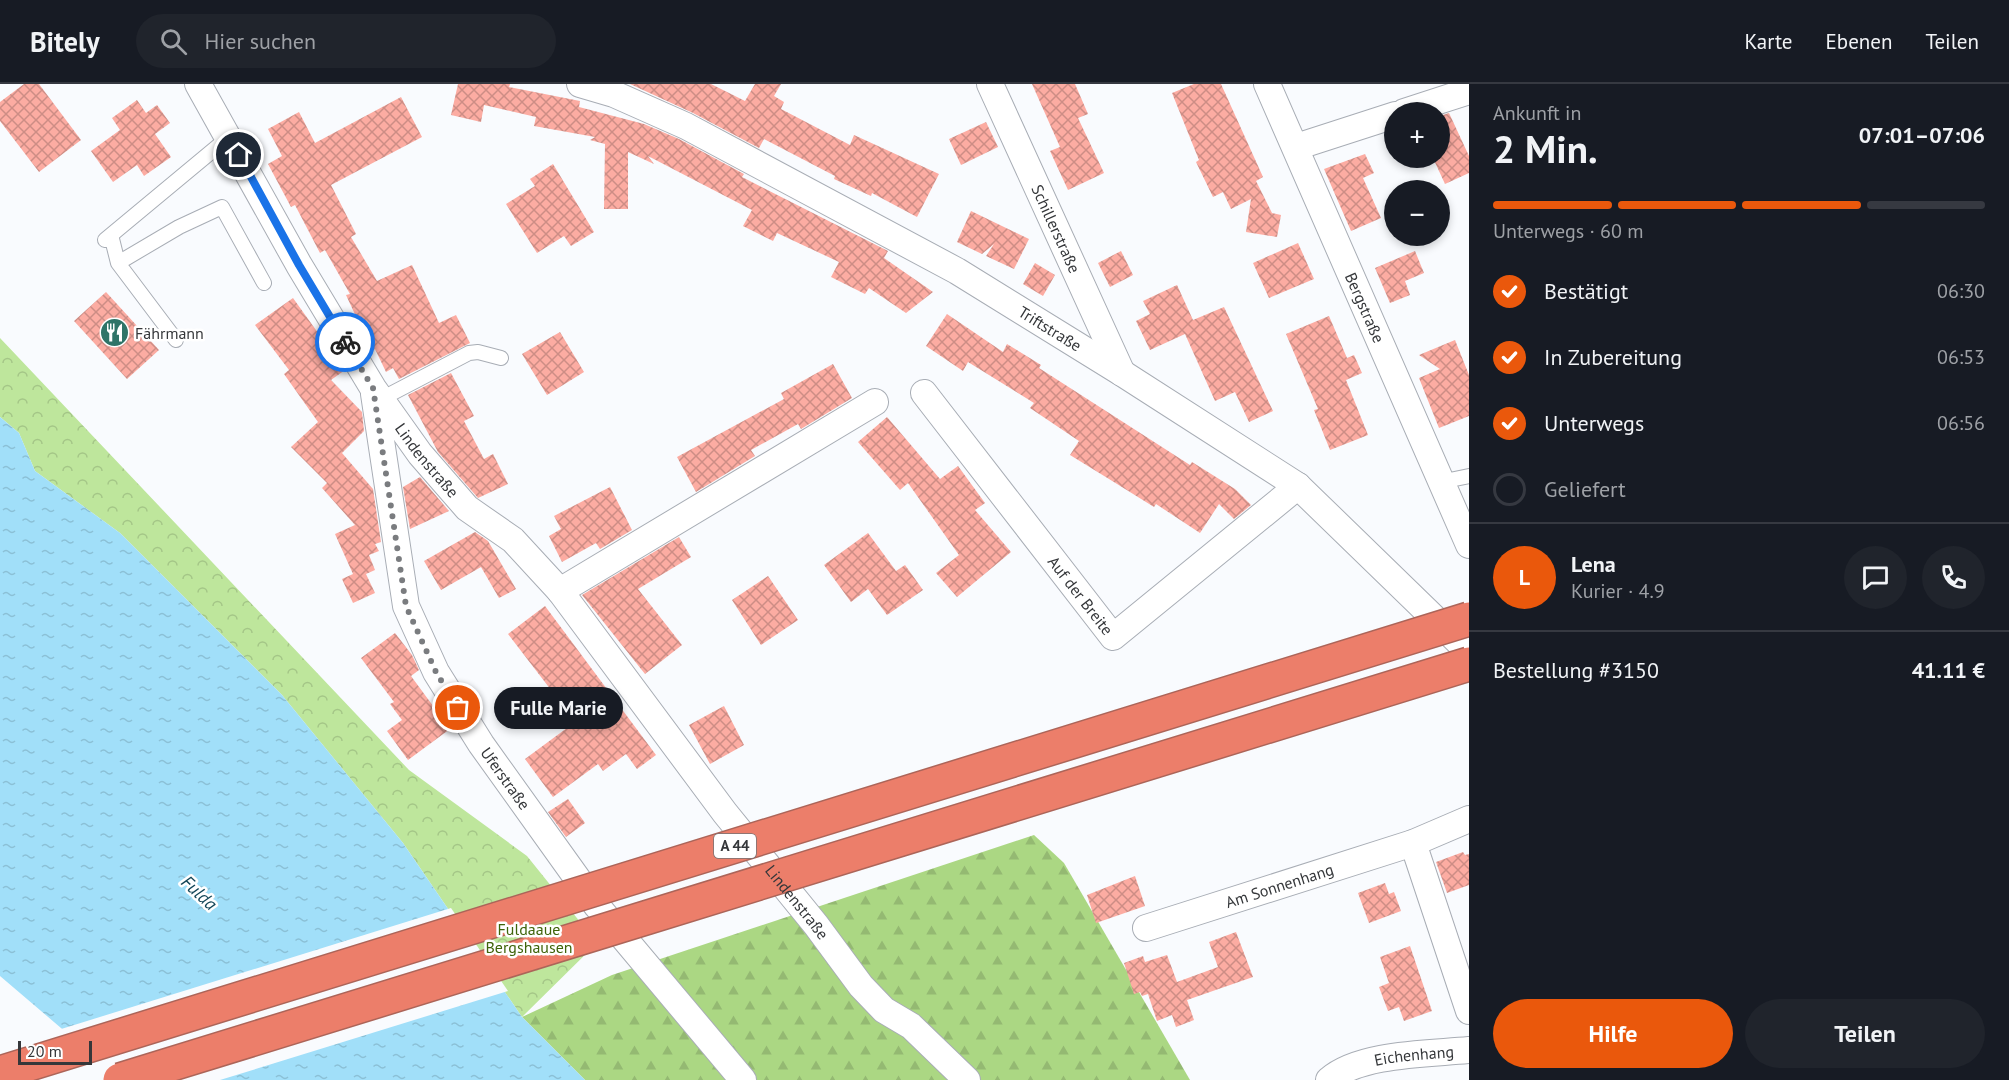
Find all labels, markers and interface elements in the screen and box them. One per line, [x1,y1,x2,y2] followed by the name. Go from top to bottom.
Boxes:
[136,14,556,68] search box
[30,23,100,60] text: Bitely
[157,25,190,58] icon: search
[205,27,316,55] text: Hier suchen
[1745,28,1793,55] text: Karte
[1826,28,1892,55] text: Ebenen
[1925,28,1979,55] text: Teilen
[1493,100,1581,126] text: Ankunft in
[1384,102,1450,246] map controls
[1384,102,1450,168] button: +
[1859,121,1985,149] text: 07:01–07:06
[1493,123,1598,174] text: 2 Min.
[213,129,264,180] pin
[222,138,255,171] icon: home
[1384,180,1450,246] button: −
[1027,181,1085,276] street label: Schillerstraße
[1493,218,1643,244] text: Unterwegs · 60 m
[1341,269,1389,346] street label: Bergstraße
[1493,275,1526,308] icon: check
[1544,277,1628,305] text: Bestätigt
[1937,278,1985,304] text: 06:30
[1015,302,1085,356] street label: Triftstraße
[315,312,375,372] courier
[98,317,130,349] restaurant icon: Fährmann
[135,323,204,343] place label: Fährmann
[329,326,362,359] icon: bike
[1493,341,1526,374] icon: check
[1544,343,1682,371] text: In Zubereitung
[1937,344,1985,370] text: 06:53
[1493,407,1526,440] icon: check
[1544,409,1644,437] text: Unterwegs
[1937,410,1985,436] text: 06:56
[391,419,463,501] street label: Lindenstraße
[1544,475,1626,503] text: Geliefert
[1844,546,1907,609] button: chat
[1922,546,1985,609] button: phone
[1571,550,1616,578] text: Lena
[1044,552,1118,639] street label: Auf der Breite
[1519,563,1530,591] text: L
[1571,578,1665,604] text: Kurier · 4.9
[1493,656,1659,684] text: Bestellung #3150
[1912,656,1985,684] text: 41.11 €
[432,682,483,733] pin
[494,687,623,729] callout: Fulle Marie
[441,691,474,724] icon: bag
[510,695,607,721] text: Fulle Marie
[476,743,535,813] street label: Uferstraße
[714,834,756,858] road number: A 44
[1223,859,1336,912] street label: Am Sonnenhang
[761,861,833,943] street label: Lindenstraße
[177,870,222,915] water label: Fulda
[485,919,573,957] park label: Fuldaaue Bergshausen
[1493,999,1733,1068] button: Hilfe
[1745,999,1985,1068] button: Teilen
[18,1038,92,1066] scale bar
[27,1041,62,1061] text: 20 m
[1372,1041,1455,1070] street label: Eichenhang

